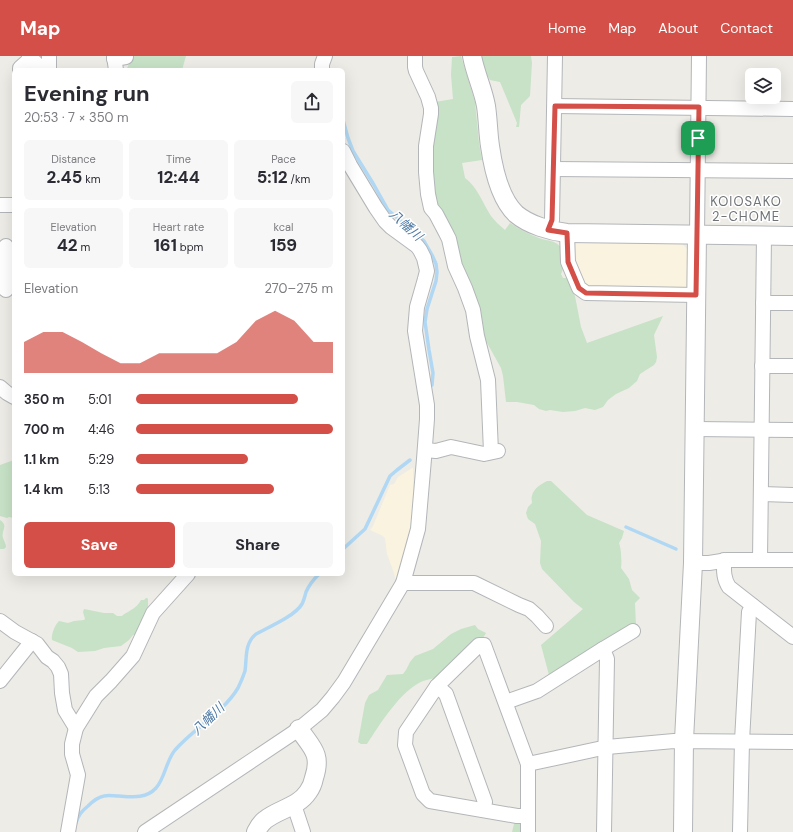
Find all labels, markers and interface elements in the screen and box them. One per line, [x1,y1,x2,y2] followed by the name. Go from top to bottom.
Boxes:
[20,16,60,41] text: Map
[548,19,586,37] text: Home
[608,19,636,37] text: Map
[658,19,698,37] text: About
[720,19,773,37] text: Contact
[745,68,781,104] map controls
[745,68,781,104] button: layers
[24,79,150,108] text: Evening run
[291,81,333,123] button: share
[24,109,129,126] text: 20:53 · 7 × 350 m
[681,121,715,155] pin
[687,127,709,149] icon: arrive
[51,152,96,166] text: Distance
[166,152,191,166] text: Time
[271,152,296,166] text: Pace
[47,166,82,188] text: 2.45
[157,166,200,188] text: 12:44
[257,166,288,188] text: 5:12
[82,172,101,186] text: km
[288,172,310,186] text: /km
[710,193,782,225] district label: KOIOSAKO 2-CHOME
[386,206,428,246] water label: 八幡川
[51,220,96,234] text: Elevation
[153,220,204,234] text: Heart rate
[274,220,293,234] text: kcal
[57,234,78,256] text: 42
[154,234,177,256] text: 161
[270,234,297,256] text: 159
[78,240,90,254] text: m
[177,240,203,254] text: bpm
[24,280,78,297] text: Elevation
[265,280,333,297] text: 270–275 m
[24,391,64,408] text: 350 m
[88,391,112,408] text: 5:01
[24,421,65,438] text: 700 m
[88,421,115,438] text: 4:46
[24,451,59,468] text: 1.1 km
[88,451,114,468] text: 5:29
[24,481,63,498] text: 1.4 km
[88,481,110,498] text: 5:13
[24,522,175,568] button: Save
[183,522,333,568] button: Share
[188,698,229,739] water label: 八幡川

